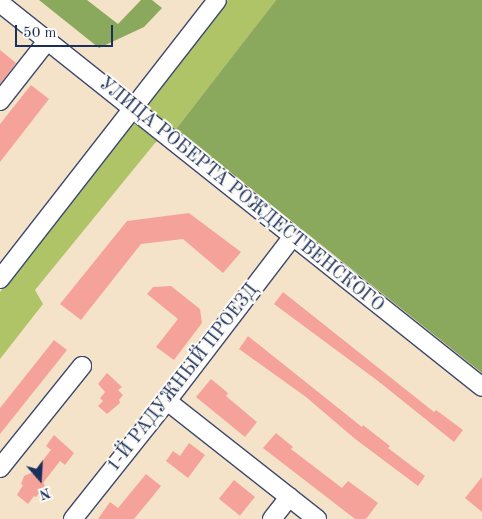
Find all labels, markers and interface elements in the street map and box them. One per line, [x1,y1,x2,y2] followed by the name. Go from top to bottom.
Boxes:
[18,15,115,47] scale bar
[23,26,57,41] text: 50 m
[94,73,388,317] street label: УЛИЦА РОБЕРТА РОЖДЕСТВЕНСКОГО
[103,280,263,476] street label: 1-Й РАДУЖНЫЙ ПРОЕЗД
[15,454,65,504] north arrow
[38,485,52,502] text: N

